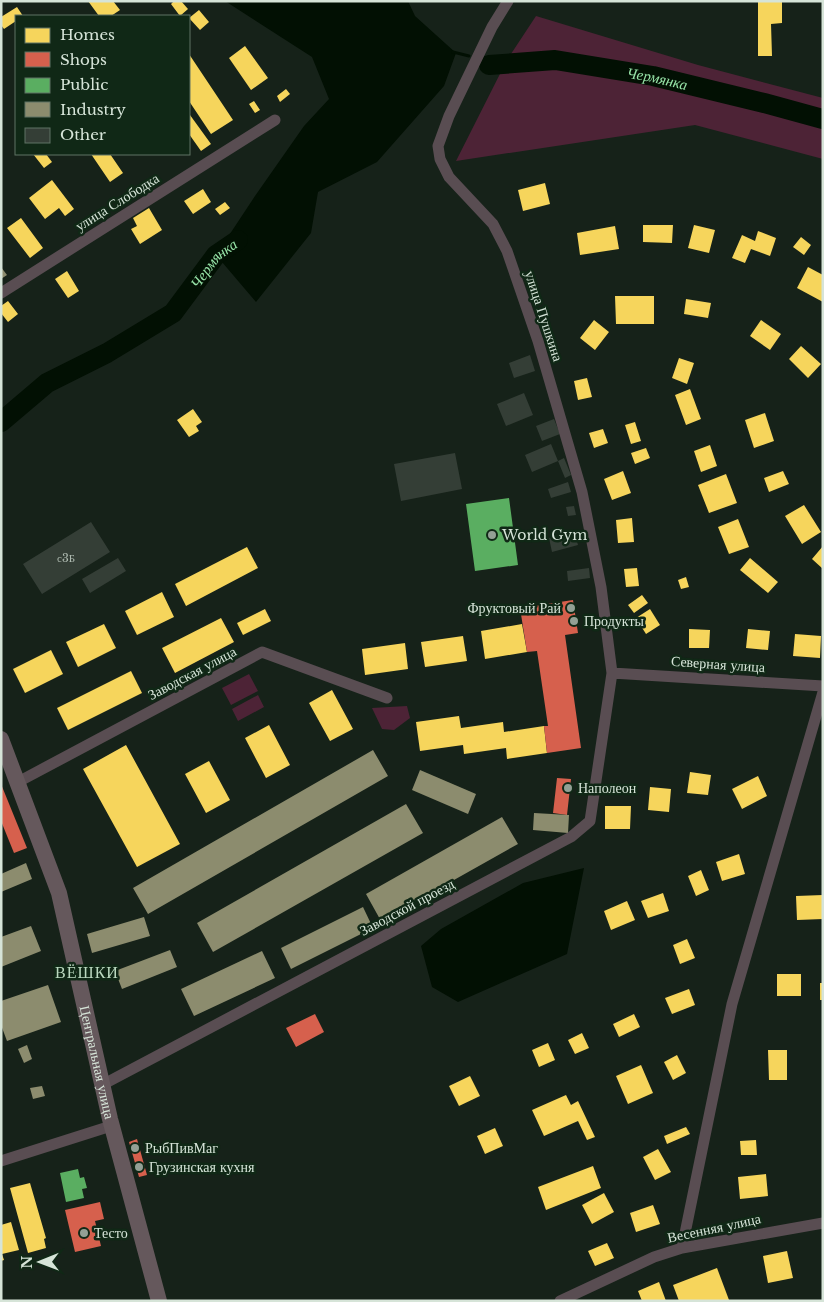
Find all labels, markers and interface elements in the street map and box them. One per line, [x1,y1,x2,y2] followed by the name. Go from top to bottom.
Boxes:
[15,15,190,155] legend
[60,25,115,44] text: Homes
[60,50,107,69] text: Shops
[625,62,690,94] water label: Чермянка
[60,75,108,94] text: Public
[60,100,126,119] text: Industry
[60,125,107,144] text: Other
[72,169,163,235] street label: улица Слободка
[185,234,241,292] water label: Чермянка
[521,268,567,364] street label: улица Пушкина
[501,526,587,544] place label: World Gym
[486,529,498,541] marker: World Gym
[57,551,75,565] house number: с3Б
[468,599,562,617] place label: Фруктовый Рай
[565,602,577,614] marker: Фруктовый Рай
[584,612,645,630] place label: Продукты
[568,615,580,627] marker: Продукты
[145,642,240,704] street label: Заводская улица
[670,652,766,676] street label: Северная улица
[578,779,637,797] place label: Наполеон
[562,782,574,794] marker: Наполеон
[357,874,457,940] street label: Заводской проезд
[55,962,119,982] district label: ВЁШКИ
[76,1004,119,1121] street label: Центральная улица
[145,1139,218,1157] place label: РыбПивМаг
[129,1142,141,1154] marker: РыбПивМаг
[149,1158,255,1176] place label: Грузинская кухня
[133,1161,145,1173] marker: Грузинская кухня
[666,1209,763,1247] street label: Весенняя улица
[94,1224,128,1242] place label: Тесто
[78,1227,90,1239] marker: Тесто
[15,1237,65,1287] north arrow
[18,1255,36,1269] text: N

